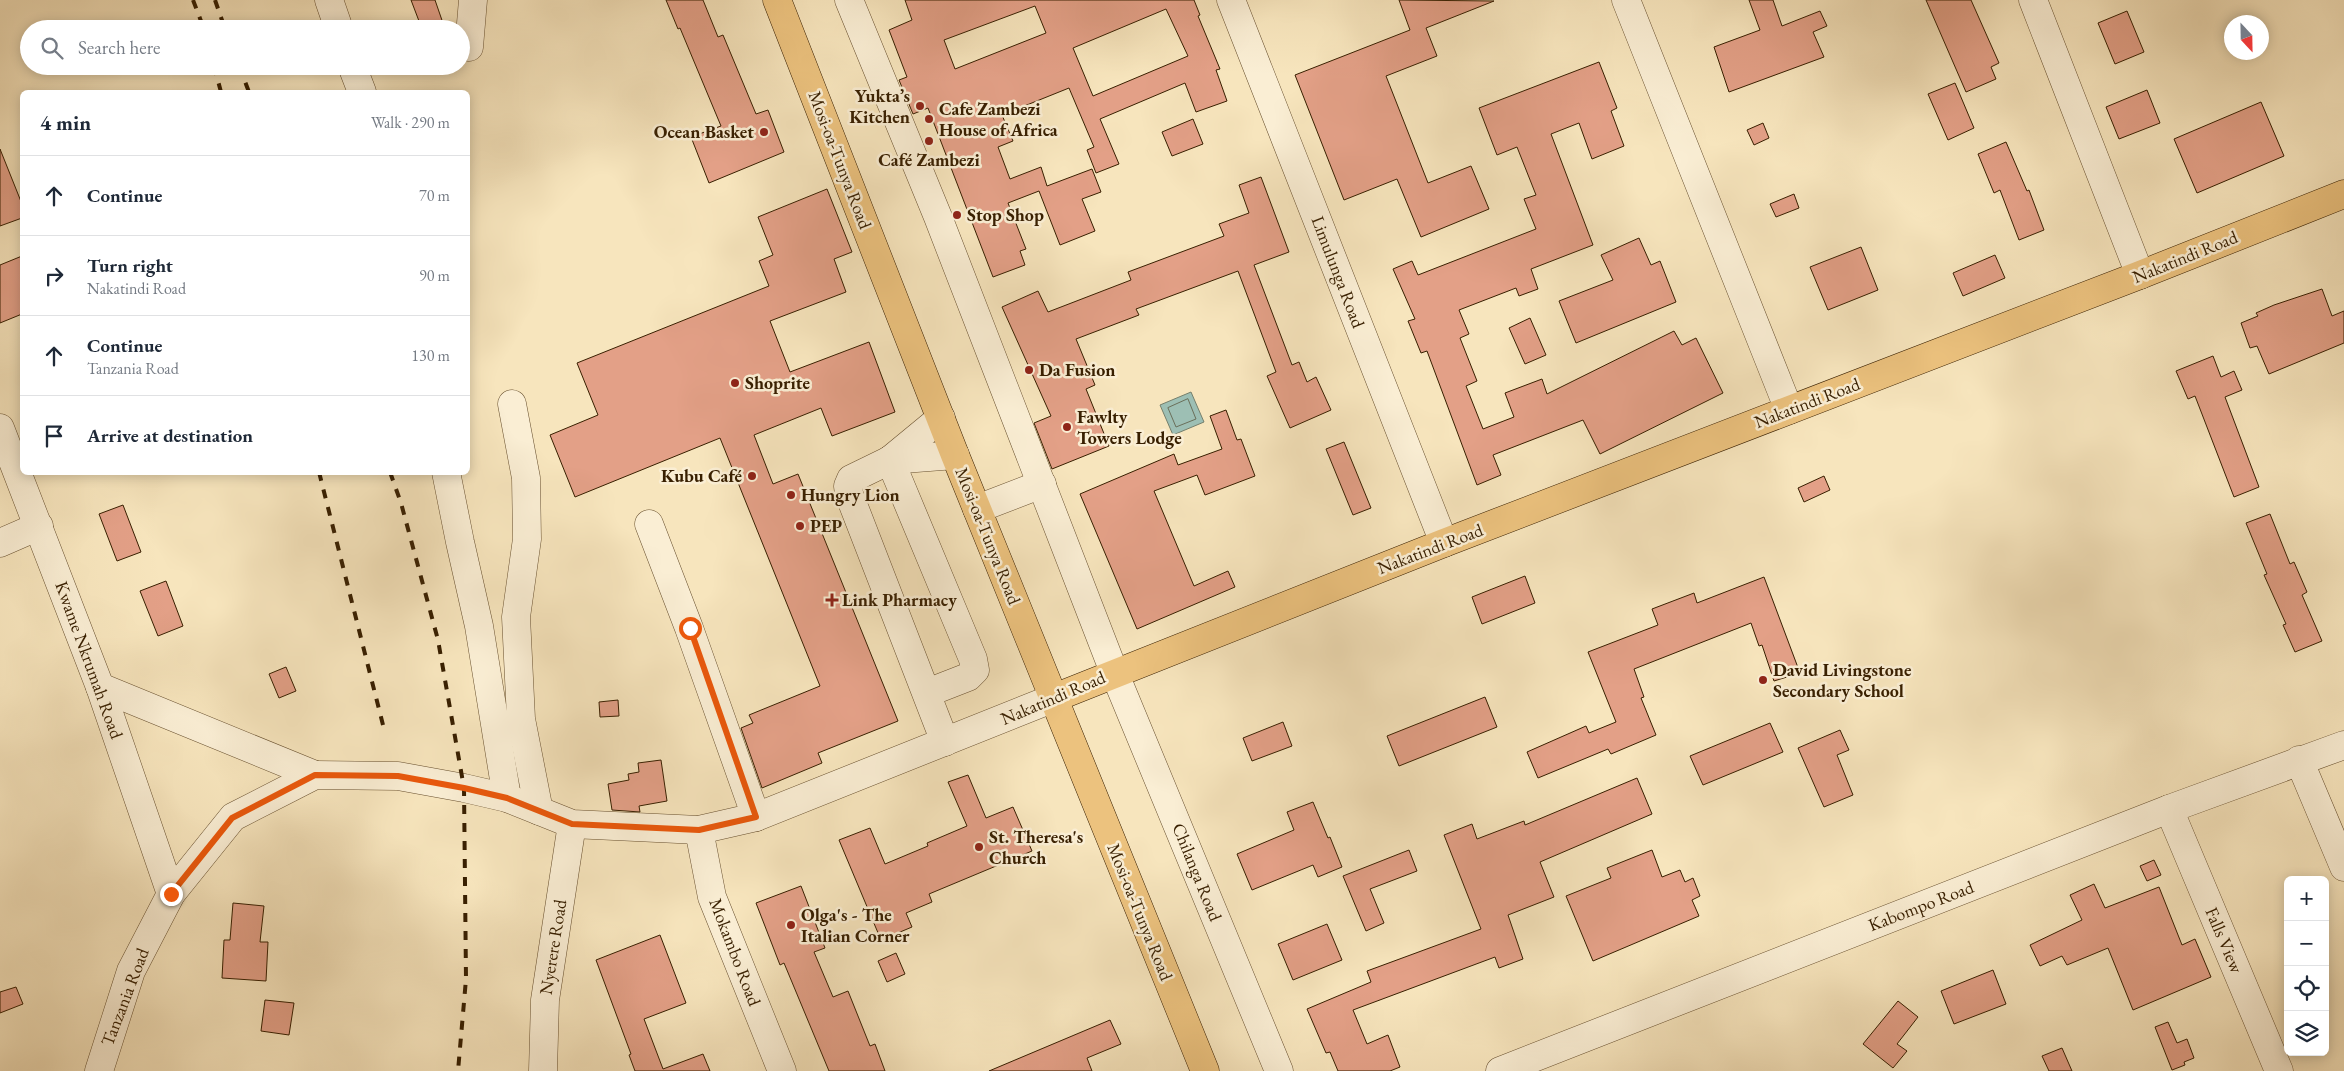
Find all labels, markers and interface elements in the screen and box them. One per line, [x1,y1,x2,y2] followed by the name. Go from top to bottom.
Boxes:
[2224,15,2269,60] north arrow
[20,20,470,75] search box
[38,34,66,62] icon: search
[78,35,160,60] text: Search here
[849,84,910,128] place label: Yukta’s Kitchen
[804,88,878,233] street label: Mosi-oa-Tunya Road
[939,97,1058,141] place label: Cafe Zambezi House of Africa
[914,100,926,112] marker: Yukta’s Kitchen
[40,109,91,136] text: 4 min
[371,112,450,133] text: Walk · 290 m
[923,113,935,125] marker: Cafe Zambezi House of Africa
[654,120,754,143] place label: Ocean Basket
[758,126,770,138] marker: Ocean Basket
[923,135,935,147] marker: Café Zambezi
[878,148,980,171] place label: Café Zambezi
[40,182,68,210] icon: ahead
[87,183,162,208] text: Continue
[419,185,450,206] text: 70 m
[967,203,1044,226] place label: Stop Shop
[951,209,963,221] marker: Stop Shop
[1307,213,1371,332] street label: Limulunga Road
[2129,225,2242,288] street label: Nakatindi Road
[87,253,173,278] text: Turn right
[40,262,68,290] icon: right
[419,265,450,286] text: 90 m
[87,278,186,299] text: Nakatindi Road
[87,333,162,358] text: Continue
[40,342,68,370] icon: ahead
[411,345,450,366] text: 130 m
[87,358,179,379] text: Tanzania Road
[1039,358,1115,381] place label: Da Fusion
[1023,364,1035,376] marker: Da Fusion
[745,371,810,394] place label: Shoprite
[1751,372,1864,433] street label: Nakatindi Road
[729,377,741,389] marker: Shoprite
[1077,405,1182,449] place label: Fawlty Towers Lodge
[1061,421,1073,433] marker: Fawlty Towers Lodge
[40,422,68,450] icon: arrive
[87,423,253,448] text: Arrive at destination
[661,464,742,487] place label: Kubu Café
[950,464,1027,609] street label: Mosi-oa-Tunya Road
[746,470,758,482] marker: Kubu Café
[801,483,900,506] place label: Hungry Lion
[785,489,797,501] marker: Hungry Lion
[810,514,842,537] place label: PEP
[1374,518,1487,579] street label: Nakatindi Road
[794,520,806,532] marker: PEP
[50,578,129,743] street label: Kwame Nkrumah Road
[842,588,957,611] place label: Link Pharmacy
[826,594,838,606] marker: Link Pharmacy
[679,617,702,640] route start
[1773,658,1912,702] place label: David Livingstone Secondary School
[997,665,1109,730] street label: Nakatindi Road
[1757,674,1769,686] marker: David Livingstone Secondary School
[1167,819,1228,925] street label: Chilanga Road
[989,825,1083,869] place label: St. Theresa's Church
[1102,840,1179,985] street label: Mosi-oa-Tunya Road
[973,841,985,853] marker: St. Theresa's Church
[1865,875,1978,936] street label: Kabompo Road
[2284,876,2329,1056] map controls
[2284,876,2329,921] button: +
[160,883,183,906] route end
[704,895,767,1010] street label: Mokambo Road
[534,897,572,996] street label: Nyerere Road
[801,903,910,947] place label: Olga's - The Italian Corner
[2200,903,2249,977] street label: Falls View
[785,919,797,931] marker: Olga's - The Italian Corner
[2284,921,2329,966] button: −
[95,944,154,1049] street label: Tanzania Road
[2284,966,2329,1011] button: locate
[2284,1011,2329,1056] button: layers

